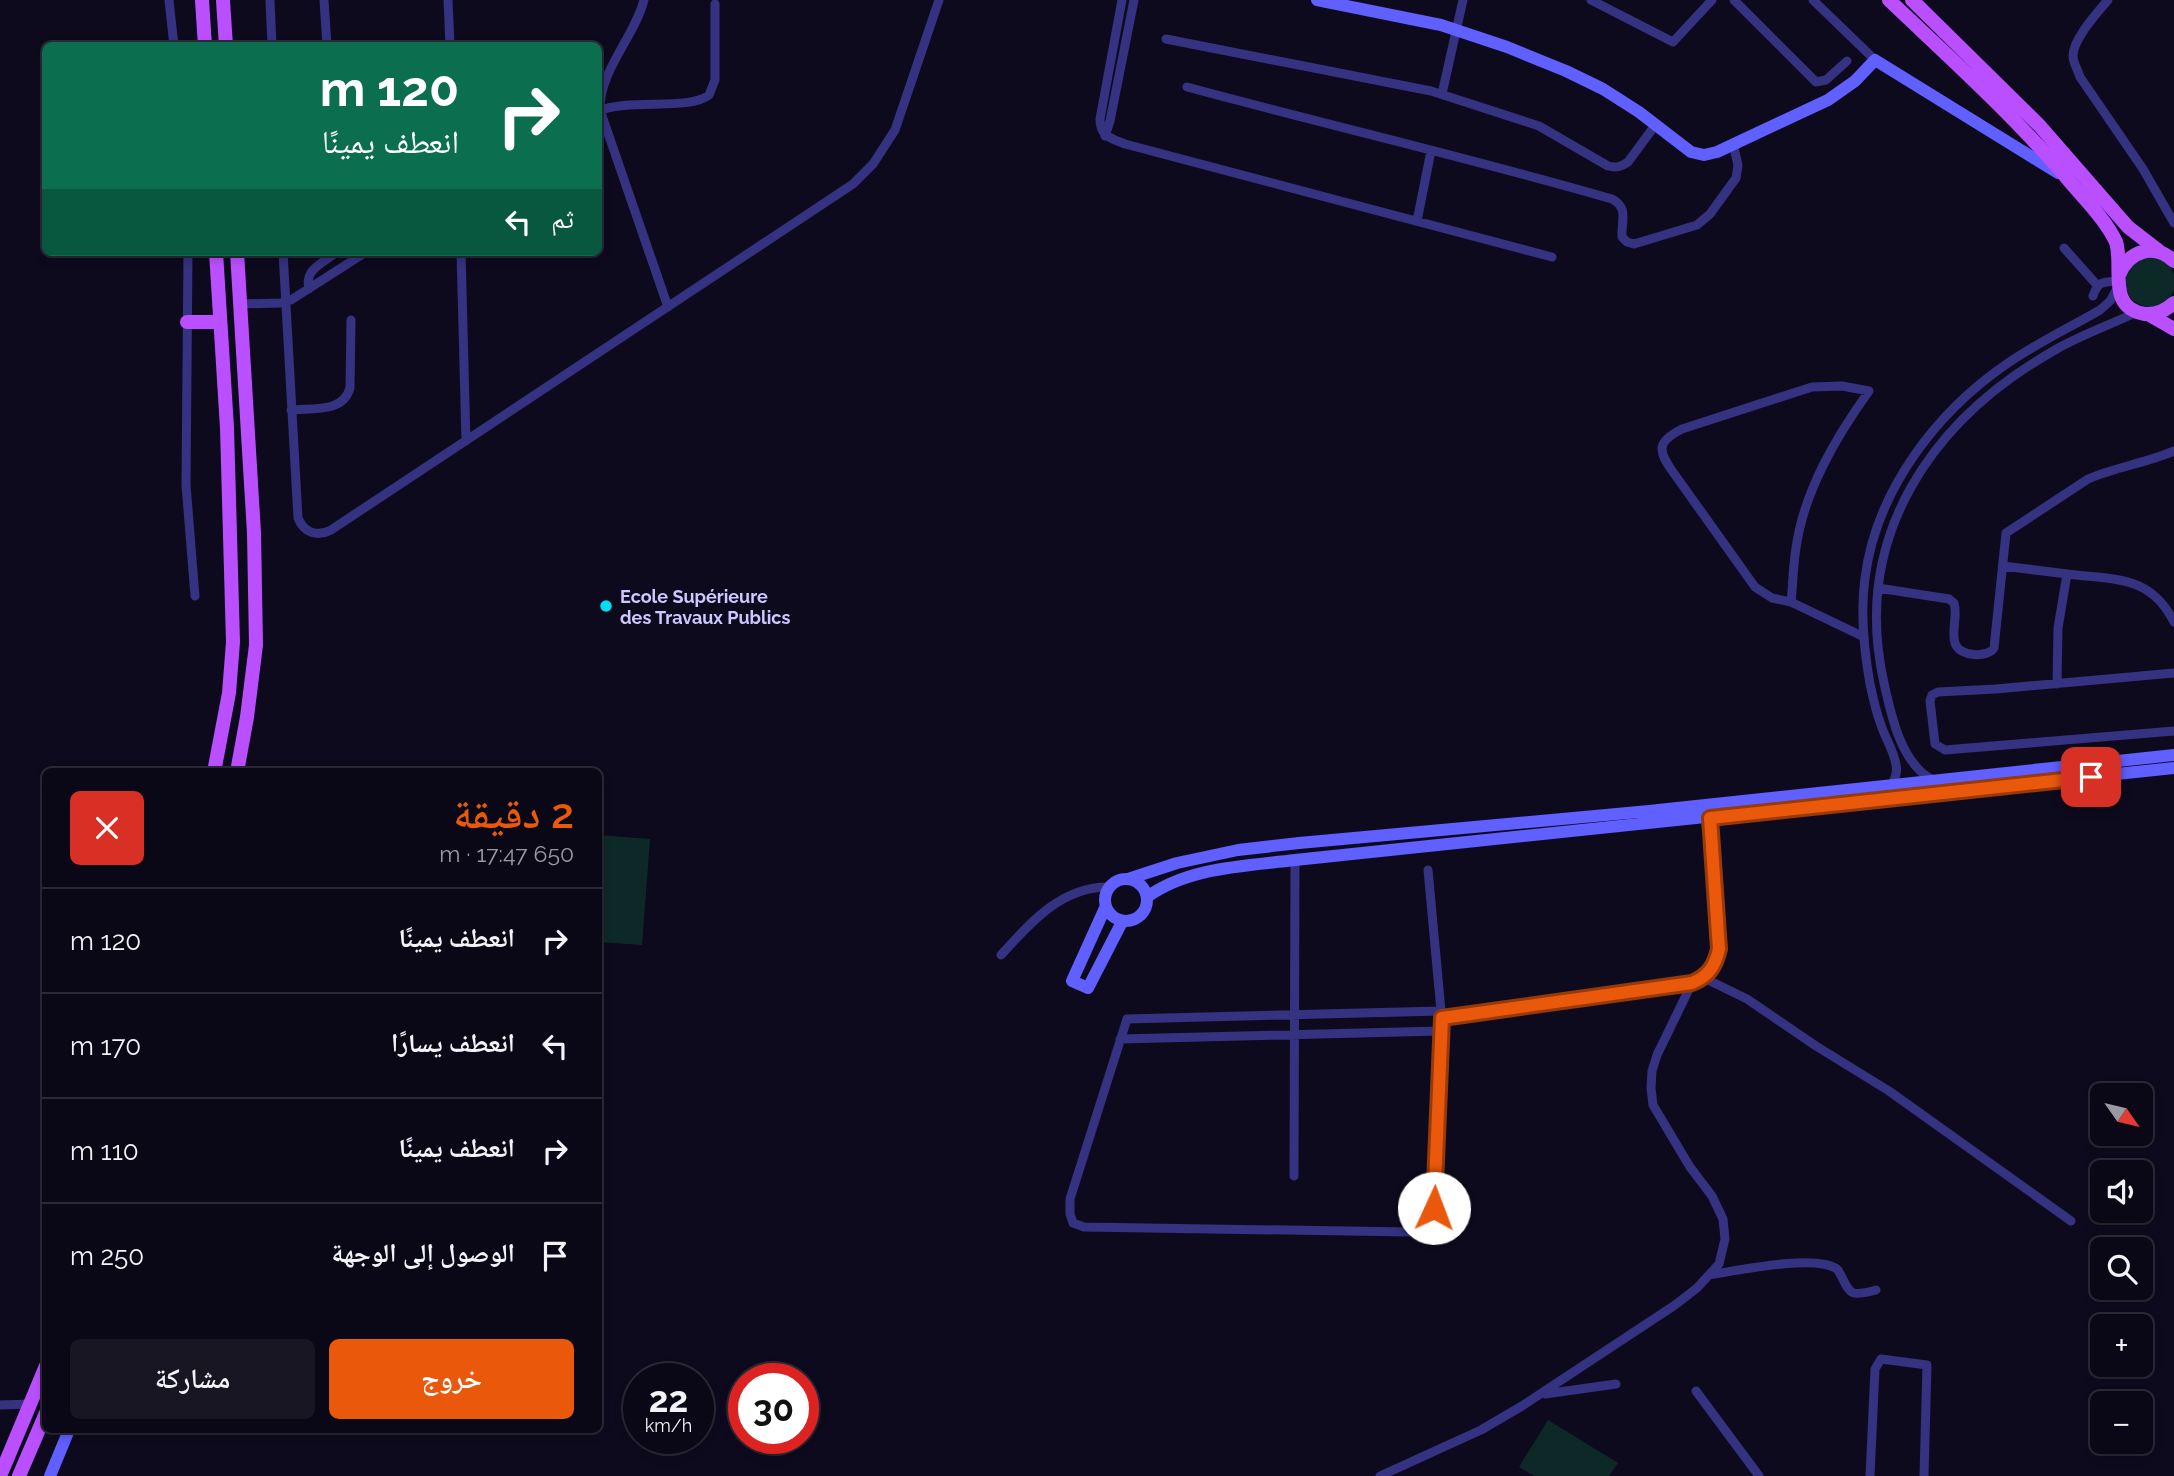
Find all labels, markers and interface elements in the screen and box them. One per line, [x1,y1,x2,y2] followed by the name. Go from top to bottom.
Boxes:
[320,60,459,117] text: 120 m
[483,70,574,161] icon: right
[322,123,459,160] text: انعطف يمينًا
[499,203,537,241] icon: left
[551,204,574,234] text: ثم
[620,586,790,628] place label: Ecole Supérieure des Travaux Publics
[598,598,614,614] marker: Ecole Supérieure des Travaux Publics
[2061,747,2121,807] pin
[2072,758,2110,796] icon: arrive
[453,789,574,838] text: 2 دقيقة
[70,791,144,865] button: close
[439,840,574,867] text: 650 m · 17:47
[536,922,574,960] icon: right
[398,923,515,953] text: انعطف يمينًا
[70,926,141,956] text: 120 m
[536,1027,574,1065] icon: left
[391,1028,515,1058] text: انعطف يسارًا
[70,1031,141,1061] text: 170 m
[2090,1083,2152,1146] north arrow
[2090,1083,2153,1454] map controls
[536,1132,574,1170] icon: right
[398,1133,515,1163] text: انعطف يمينًا
[70,1136,139,1166] text: 110 m
[2090,1160,2153,1223] button: sound
[1397,1171,1471,1245] position arrow
[536,1237,574,1275] icon: arrive
[2090,1237,2153,1300] button: search
[332,1238,515,1268] text: الوصول إلى الوجهة
[70,1241,144,1271] text: 250 m
[2090,1314,2153,1377] button: +
[70,1339,315,1419] button: مشاركة
[329,1339,574,1419] button: خروج
[728,1363,819,1454] speed limit sign: 30
[649,1379,688,1420] text: 22
[2090,1391,2153,1454] button: −
[645,1415,692,1436] text: km/h

